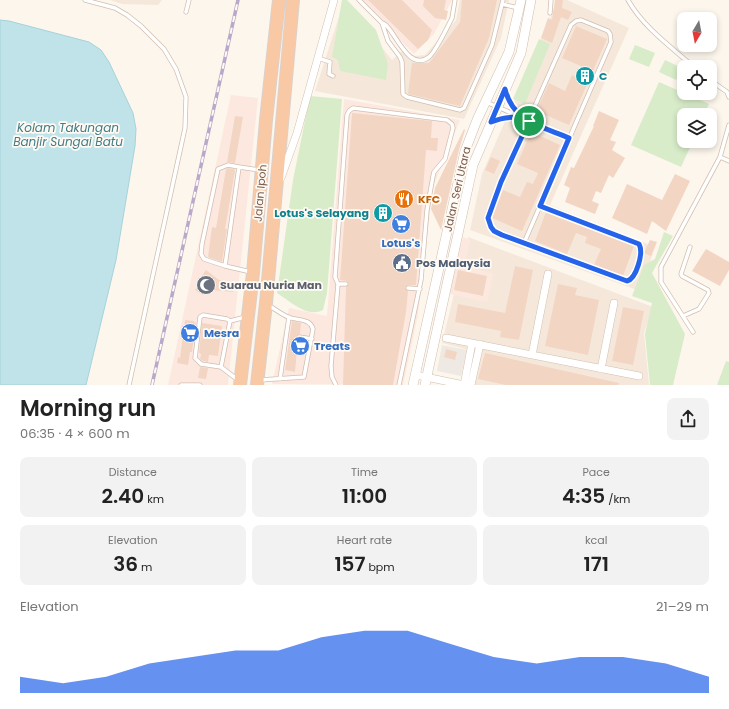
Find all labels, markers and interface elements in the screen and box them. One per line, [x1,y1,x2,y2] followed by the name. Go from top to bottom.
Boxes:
[677,12,717,52] north arrow
[677,12,717,148] map controls
[677,60,717,100] button: locate
[574,65,596,87] building icon: C
[599,68,607,84] place label: C
[512,104,546,138] pin
[677,108,717,148] button: layers
[518,110,540,132] icon: arrive
[13,119,123,150] water label: Kolam Takungan Banjir Sungai Batu
[439,145,475,233] street label: Jalan Seri Utara
[250,164,270,222] street label: Jalan Ipoh
[393,188,415,210] restaurant icon: KFC
[418,191,440,207] place label: KFC
[372,202,394,224] building icon: Lotus's Selayang
[274,205,369,221] place label: Lotus's Selayang
[390,213,412,235] supermarket icon: Lotus's
[382,235,420,251] place label: Lotus's
[391,252,413,274] public building icon: Pos Malaysia
[416,255,490,271] place label: Pos Malaysia
[195,274,217,296] mosque icon: Suarau Nuria Man
[220,277,322,293] place label: Suarau Nuria Man
[179,322,201,344] supermarket icon: Mesra
[204,325,239,341] place label: Mesra
[289,335,311,357] supermarket icon: Treats
[314,338,350,354] place label: Treats
[20,393,156,424] text: Morning run
[667,398,709,440] button: share
[20,424,130,443] text: 06:35 · 4 × 600 m
[109,464,157,480] text: Distance
[351,464,378,480] text: Time
[583,464,610,480] text: Pace
[101,482,144,510] text: 2.40
[342,482,387,510] text: 11:00
[562,482,605,510] text: 4:35
[144,491,164,507] text: km
[605,491,630,507] text: /km
[108,532,158,548] text: Elevation
[337,532,392,548] text: Heart rate
[585,532,607,548] text: kcal
[113,550,138,578] text: 36
[334,550,365,578] text: 157
[583,550,609,578] text: 171
[138,559,152,575] text: m
[365,559,395,575] text: bpm
[20,597,79,616] text: Elevation
[656,597,709,616] text: 21–29 m

